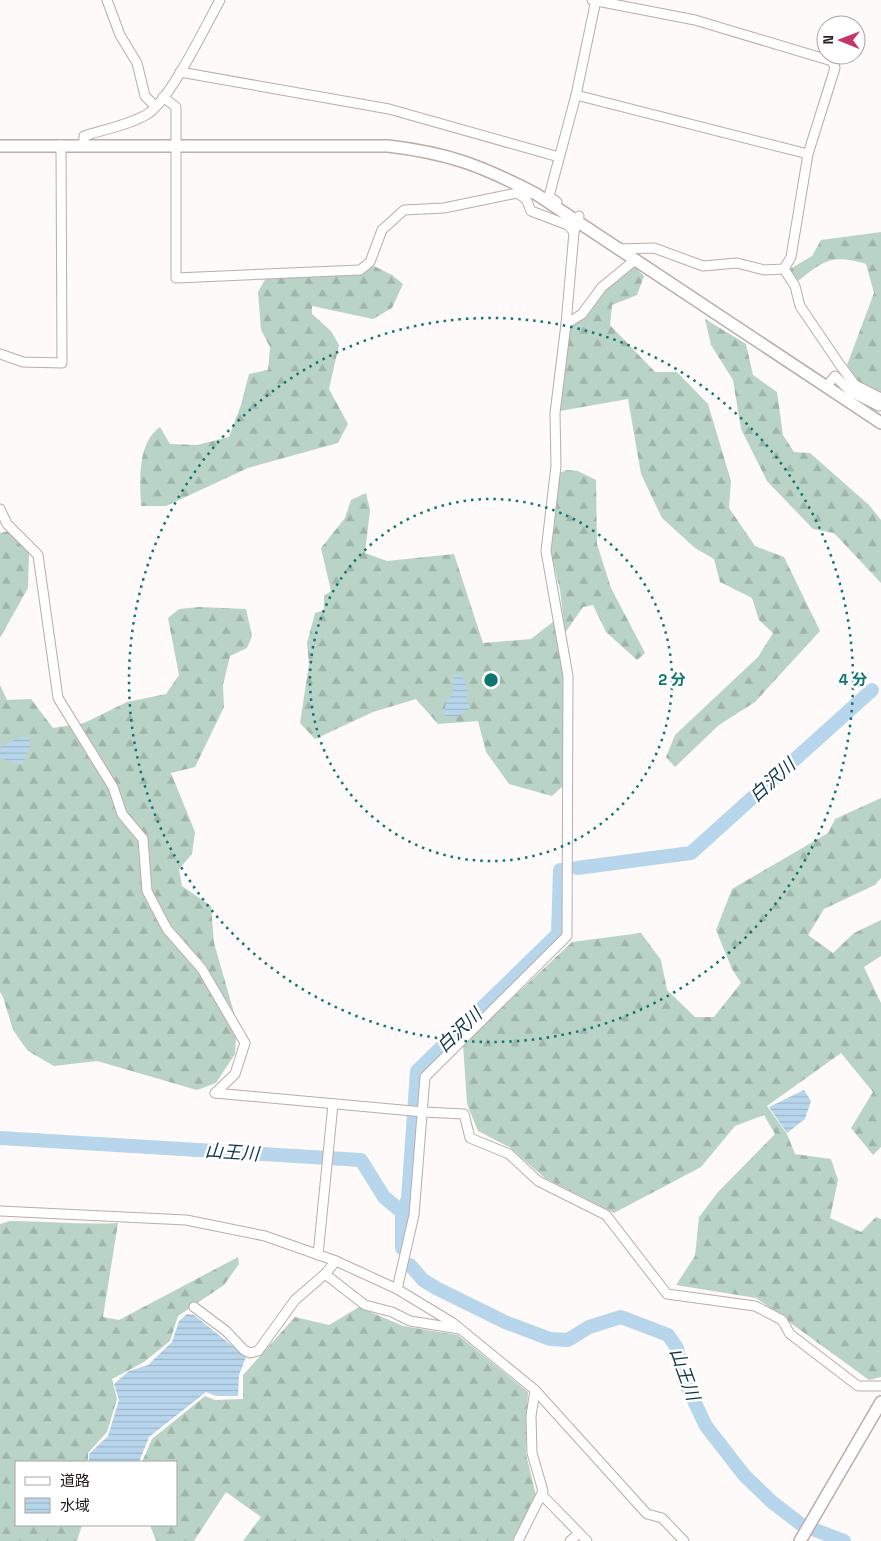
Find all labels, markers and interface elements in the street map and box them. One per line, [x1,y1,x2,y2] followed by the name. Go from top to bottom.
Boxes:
[816,15,866,65] north arrow
[819,35,837,45] text: N
[658,670,686,689] text: 2 分
[839,670,867,689] text: 4 分
[482,671,500,689] centre of rings
[744,752,801,807] water label: 白沢川
[432,1002,488,1057] water label: 白沢川
[204,1139,262,1165] water label: 山王川
[665,1345,706,1405] water label: 山王川
[15,1461,178,1526] legend
[60,1471,90,1490] text: 道路
[60,1496,90,1515] text: 水域

